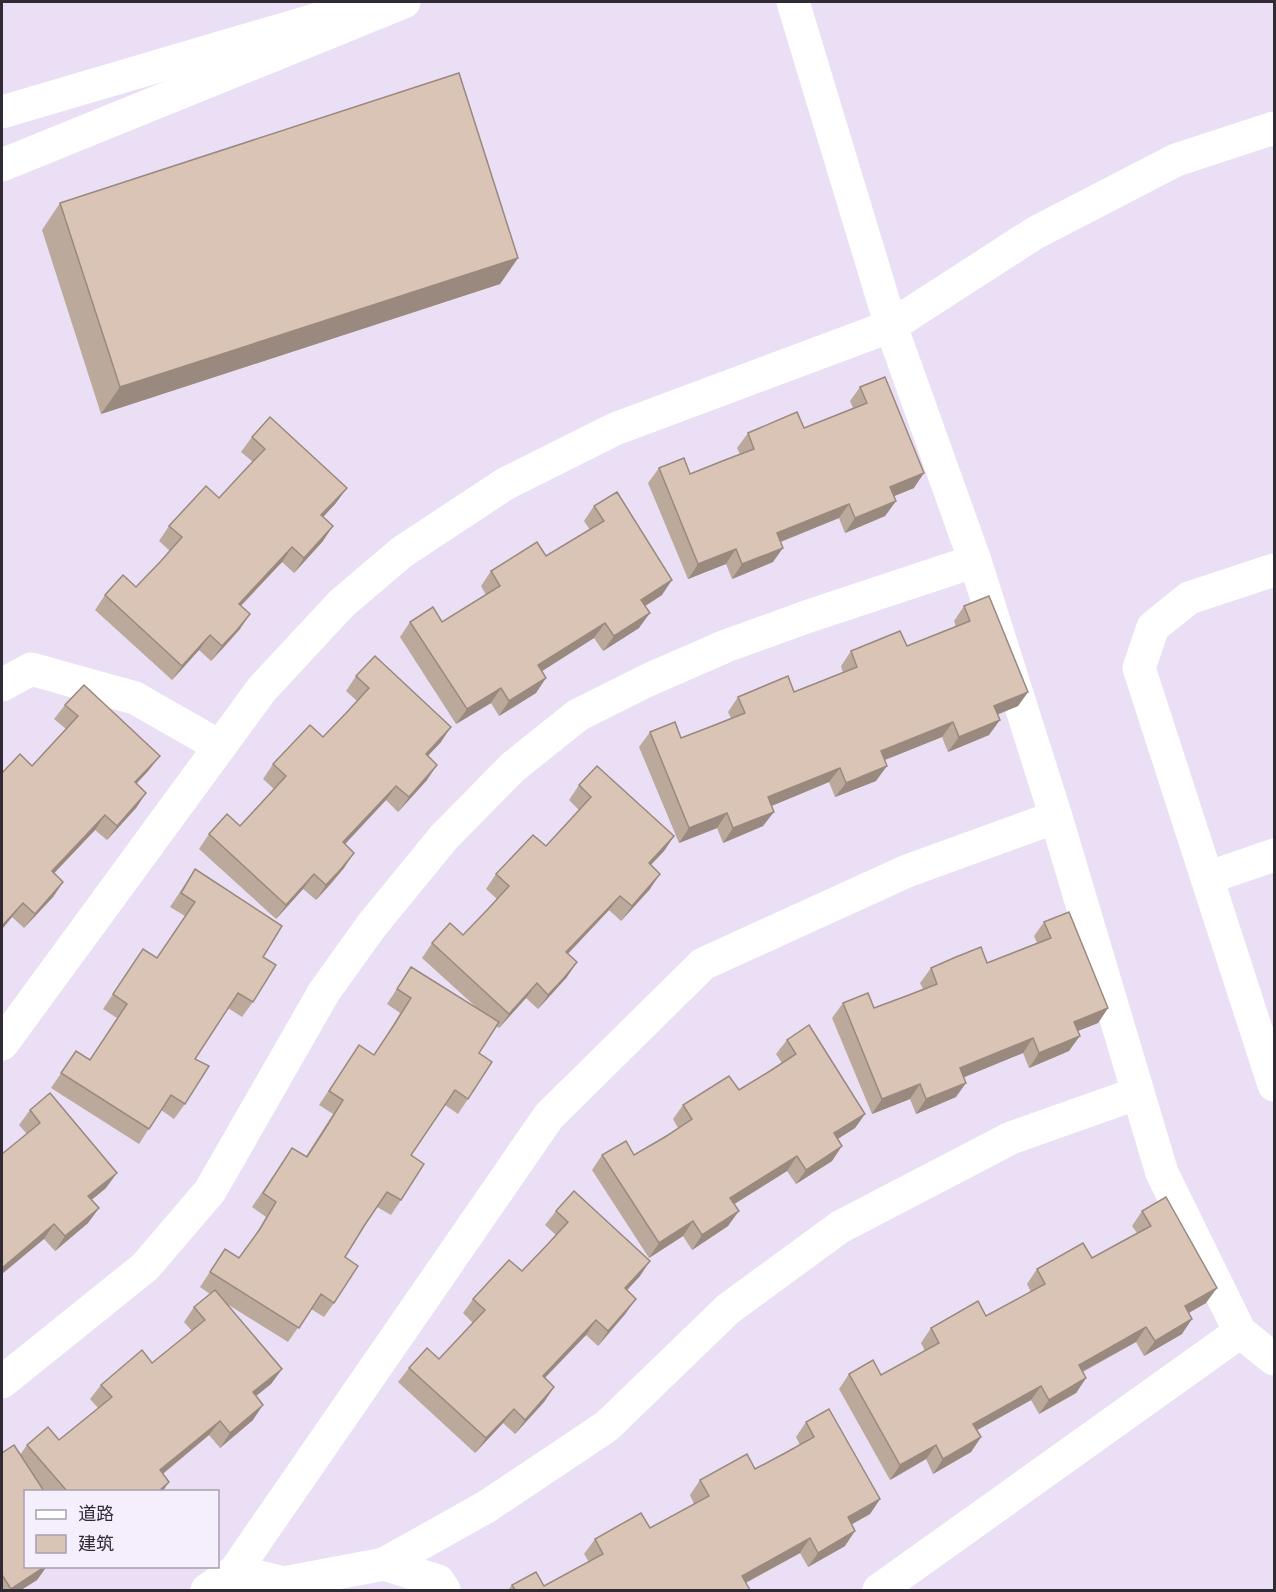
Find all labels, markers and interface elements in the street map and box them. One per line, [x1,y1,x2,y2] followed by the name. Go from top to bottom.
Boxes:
[24,1490,219,1568] legend
[78,1503,114,1524] text: 道路
[78,1533,114,1554] text: 建筑

